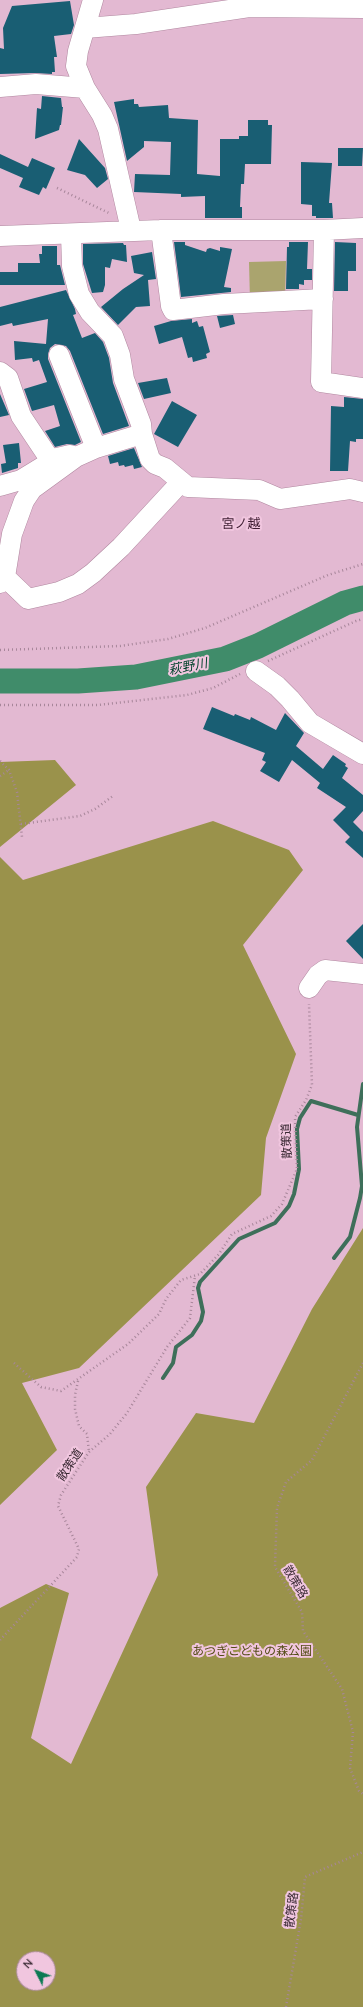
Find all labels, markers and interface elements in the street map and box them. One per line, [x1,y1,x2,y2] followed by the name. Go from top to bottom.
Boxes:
[222,516,260,532] district label: 宮ノ越
[167,656,209,678] water label: 萩野川
[279,1123,295,1159] street label: 散策道
[54,1446,86,1484] street label: 散策道
[280,1563,310,1601] street label: 散策路
[192,1644,312,1658] park label: あつぎこどもの森公園
[283,1891,301,1929] street label: 散策路
[16,1951,56,1991] north arrow
[20,1956,36,1971] text: N

